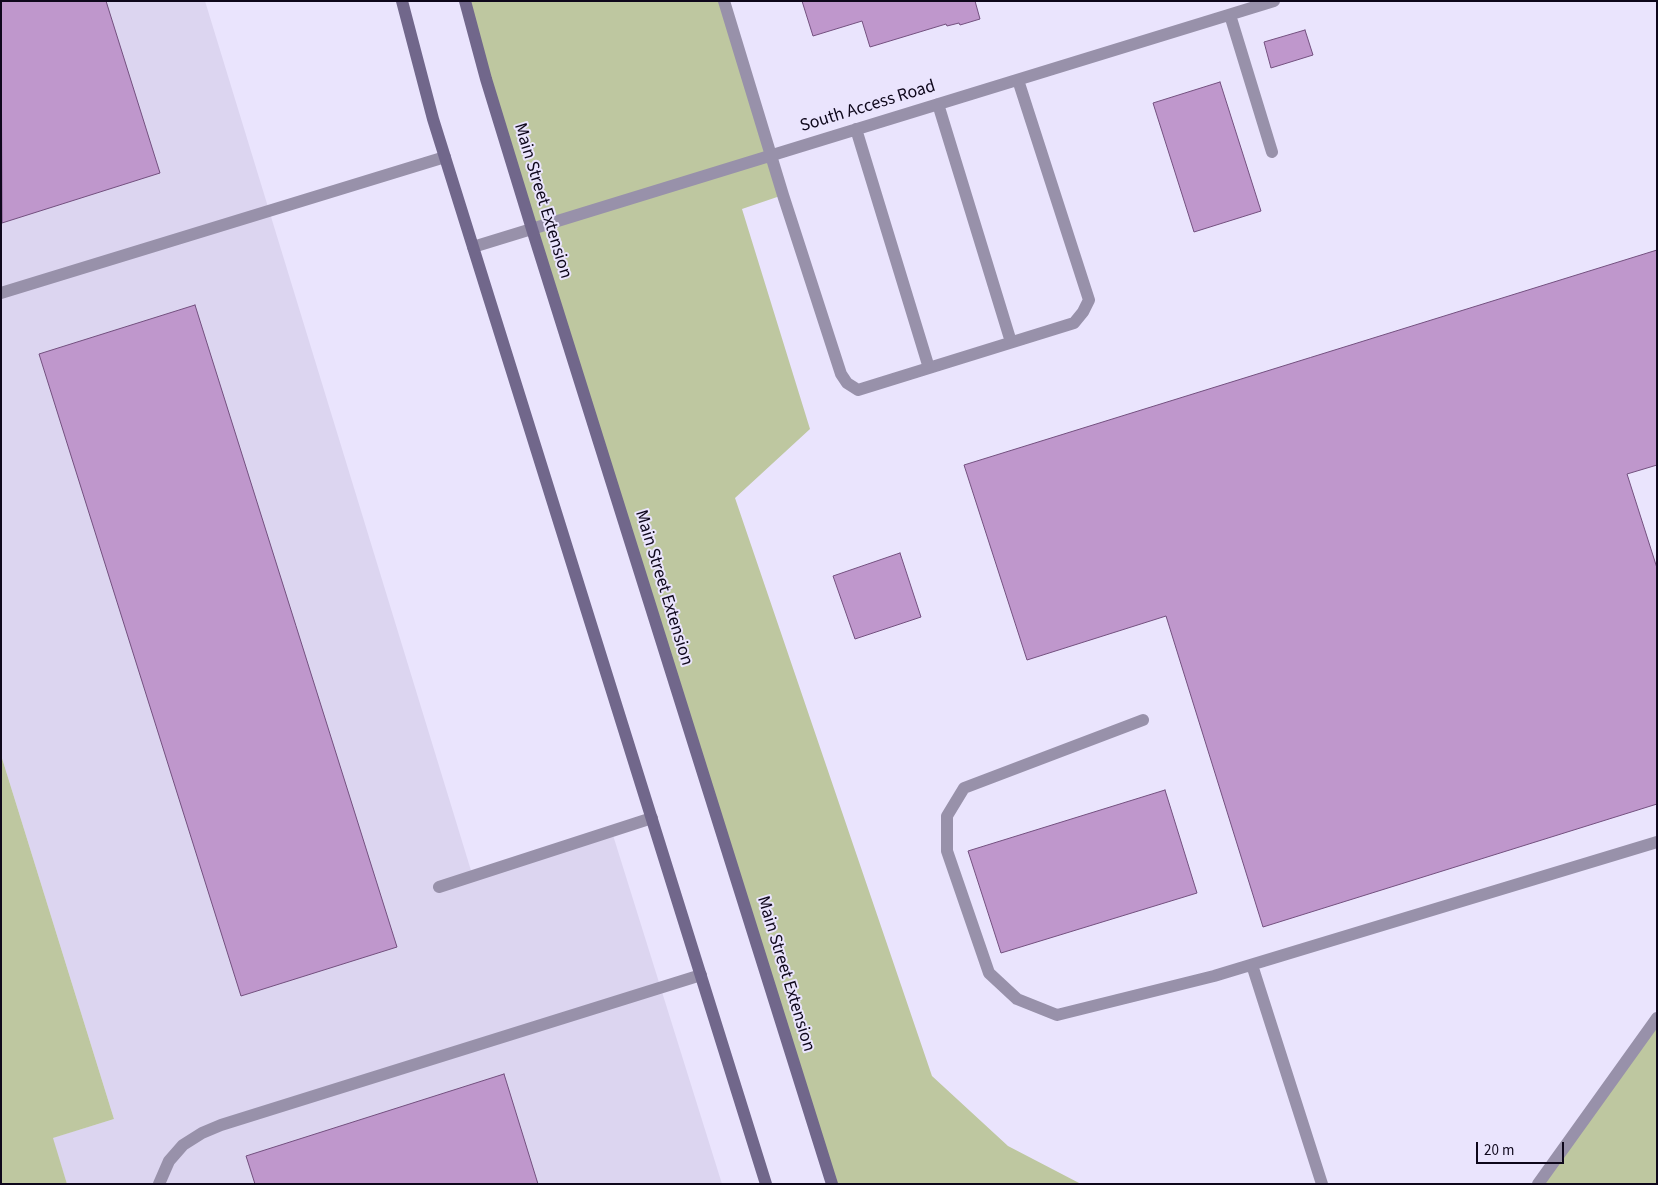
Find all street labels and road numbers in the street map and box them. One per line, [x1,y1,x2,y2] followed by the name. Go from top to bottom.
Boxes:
[798,76,938,138] street label: South Access Road
[508,121,576,281] street label: Main Street Extension
[629,508,697,668] street label: Main Street Extension
[751,894,819,1054] street label: Main Street Extension

